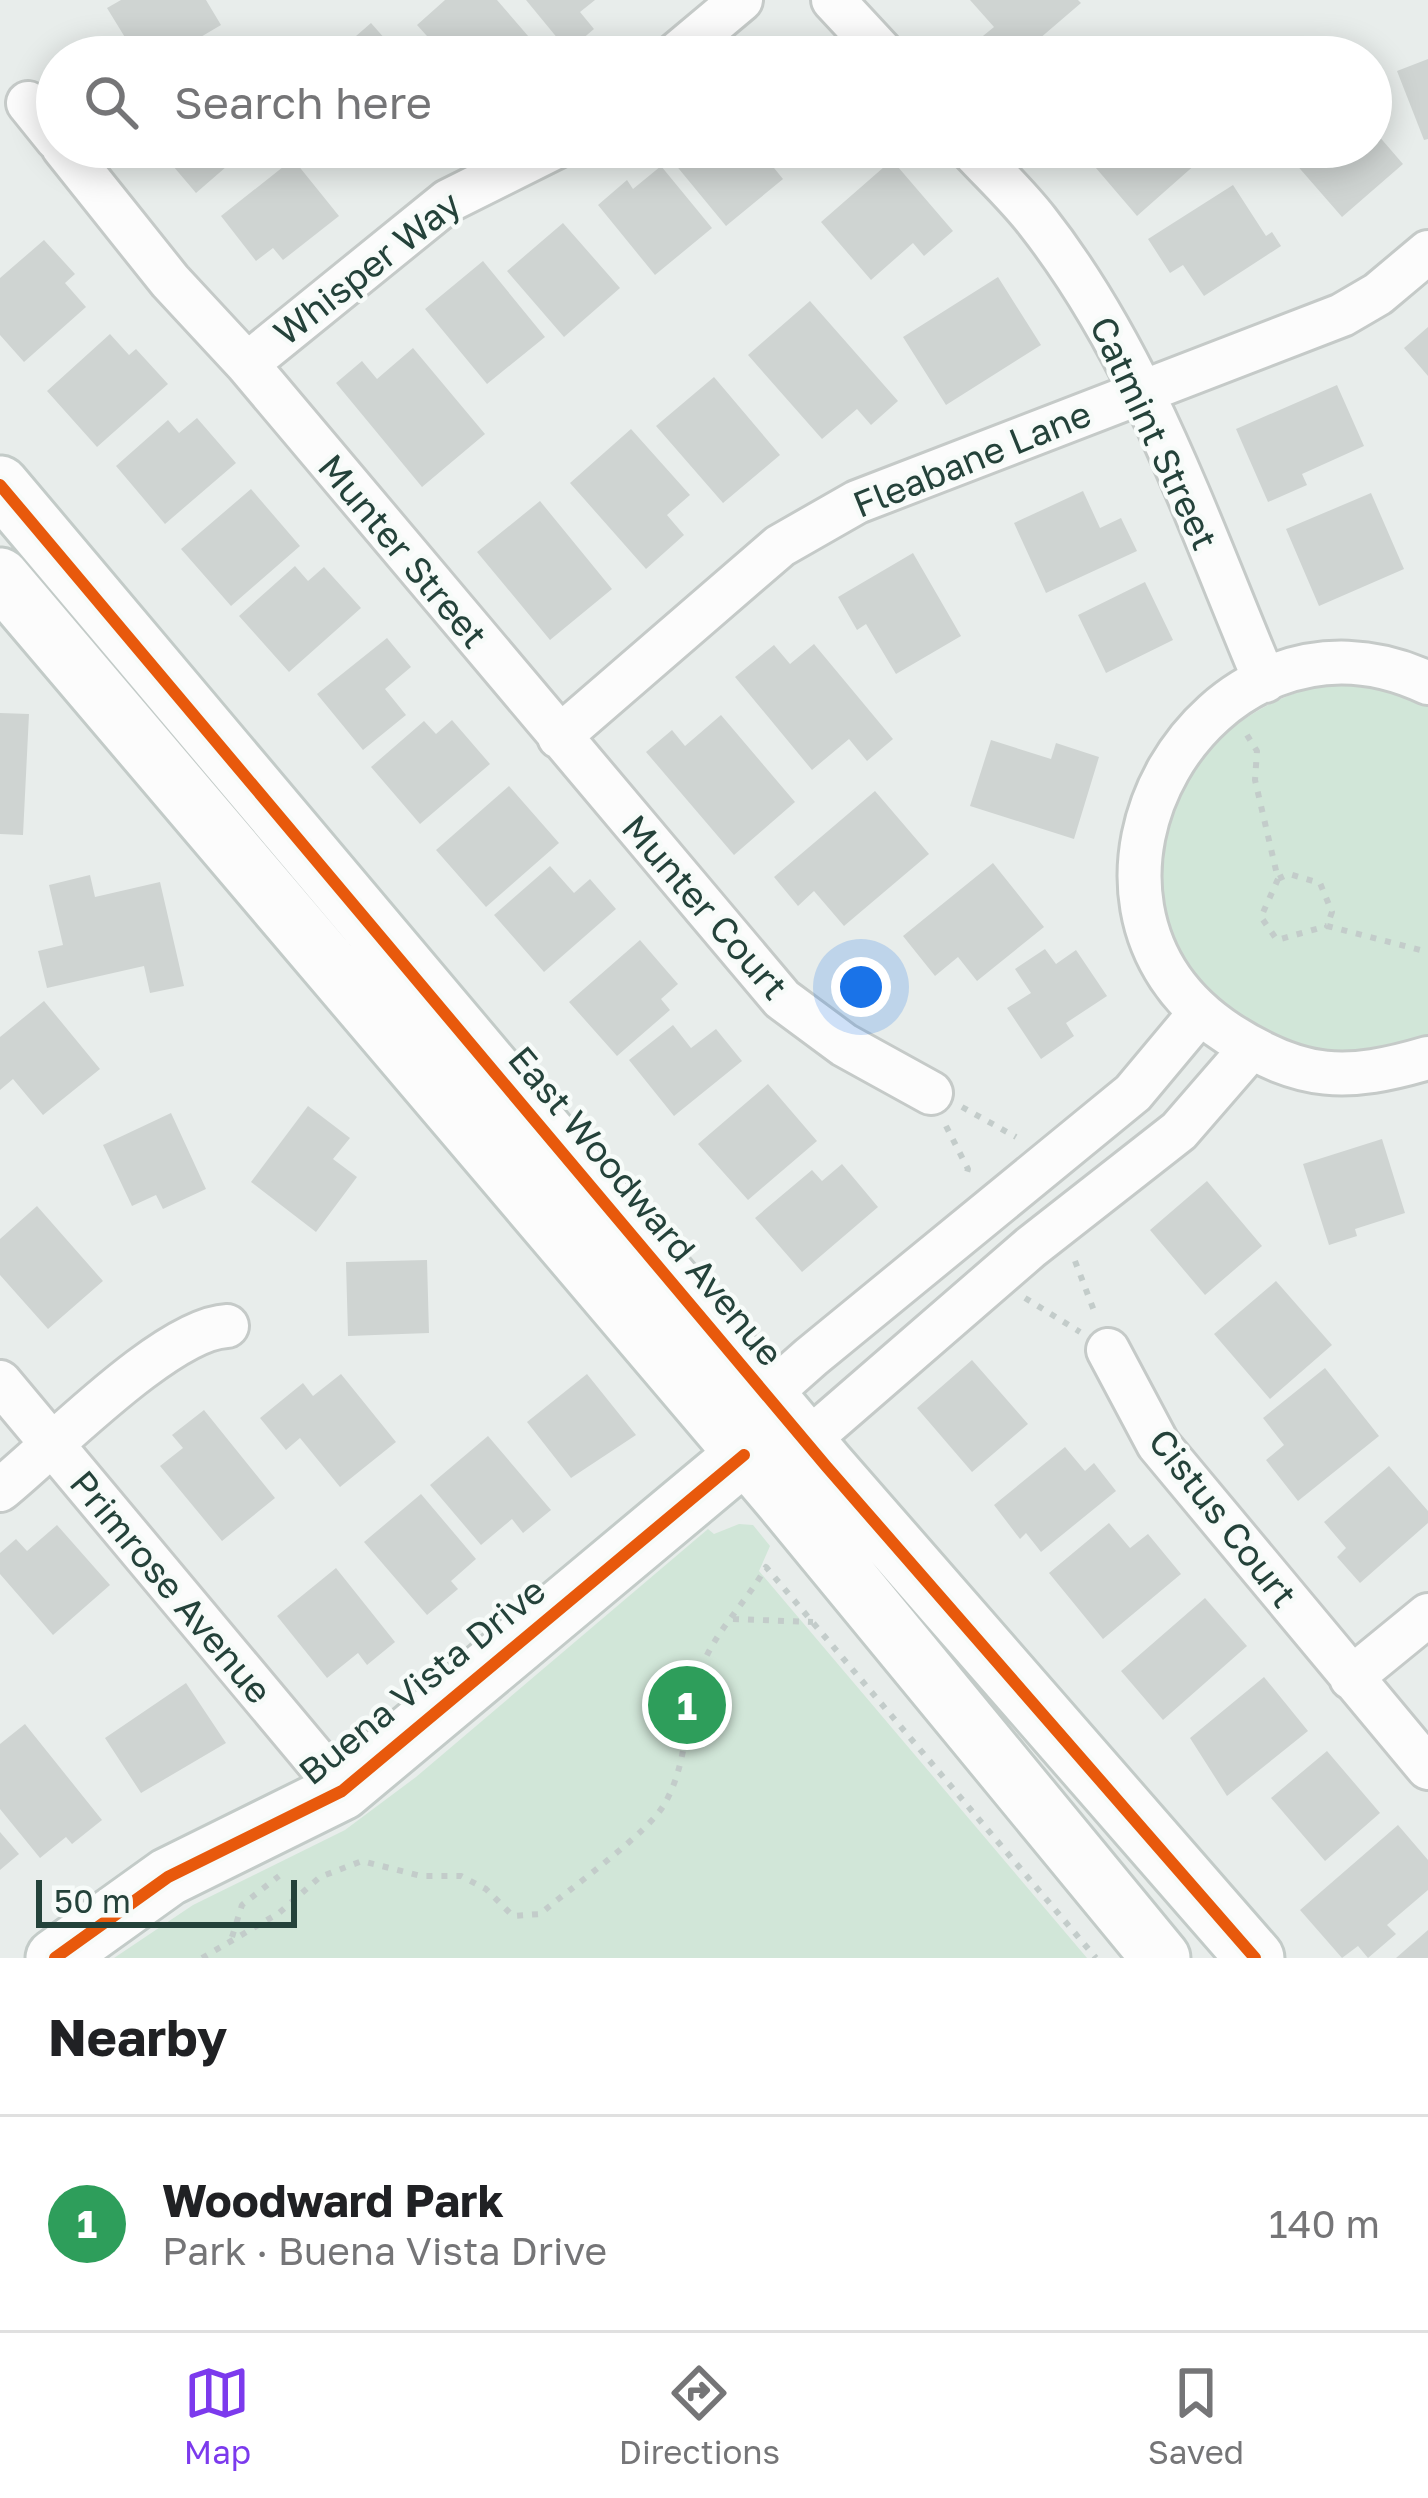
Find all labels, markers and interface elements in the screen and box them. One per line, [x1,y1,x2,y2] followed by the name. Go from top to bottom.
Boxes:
[36,36,1392,168] search box
[78,69,144,135] icon: search
[174,75,432,129] text: Search here
[265,182,468,354] street label: Whisper Way
[1082,309,1227,556] street label: Catmint Street
[847,391,1097,526] street label: Fleabane Lane
[310,445,497,656] street label: Munter Street
[614,806,797,1008] street label: Munter Court
[831,957,891,1017] your location
[500,1037,793,1374] street label: East Woodward Avenue
[1140,1420,1306,1615] street label: Cistus Court
[62,1462,281,1712] street label: Primrose Avenue
[290,1568,553,1793] street label: Buena Vista Drive
[648,1660,726,1750] pin: 1
[36,1874,297,1927] scale bar
[54,1881,131,1920] text: 50 m
[48,2006,227,2067] text: Nearby
[162,2173,504,2227] text: Woodward Park
[77,2200,97,2247] text: 1
[1269,2200,1380,2247] text: 140 m
[162,2227,607,2274] text: Park · Buena Vista Drive
[184,2360,251,2471] tab: Map
[619,2360,780,2471] tab: Directions
[1148,2360,1244,2471] tab: Saved

